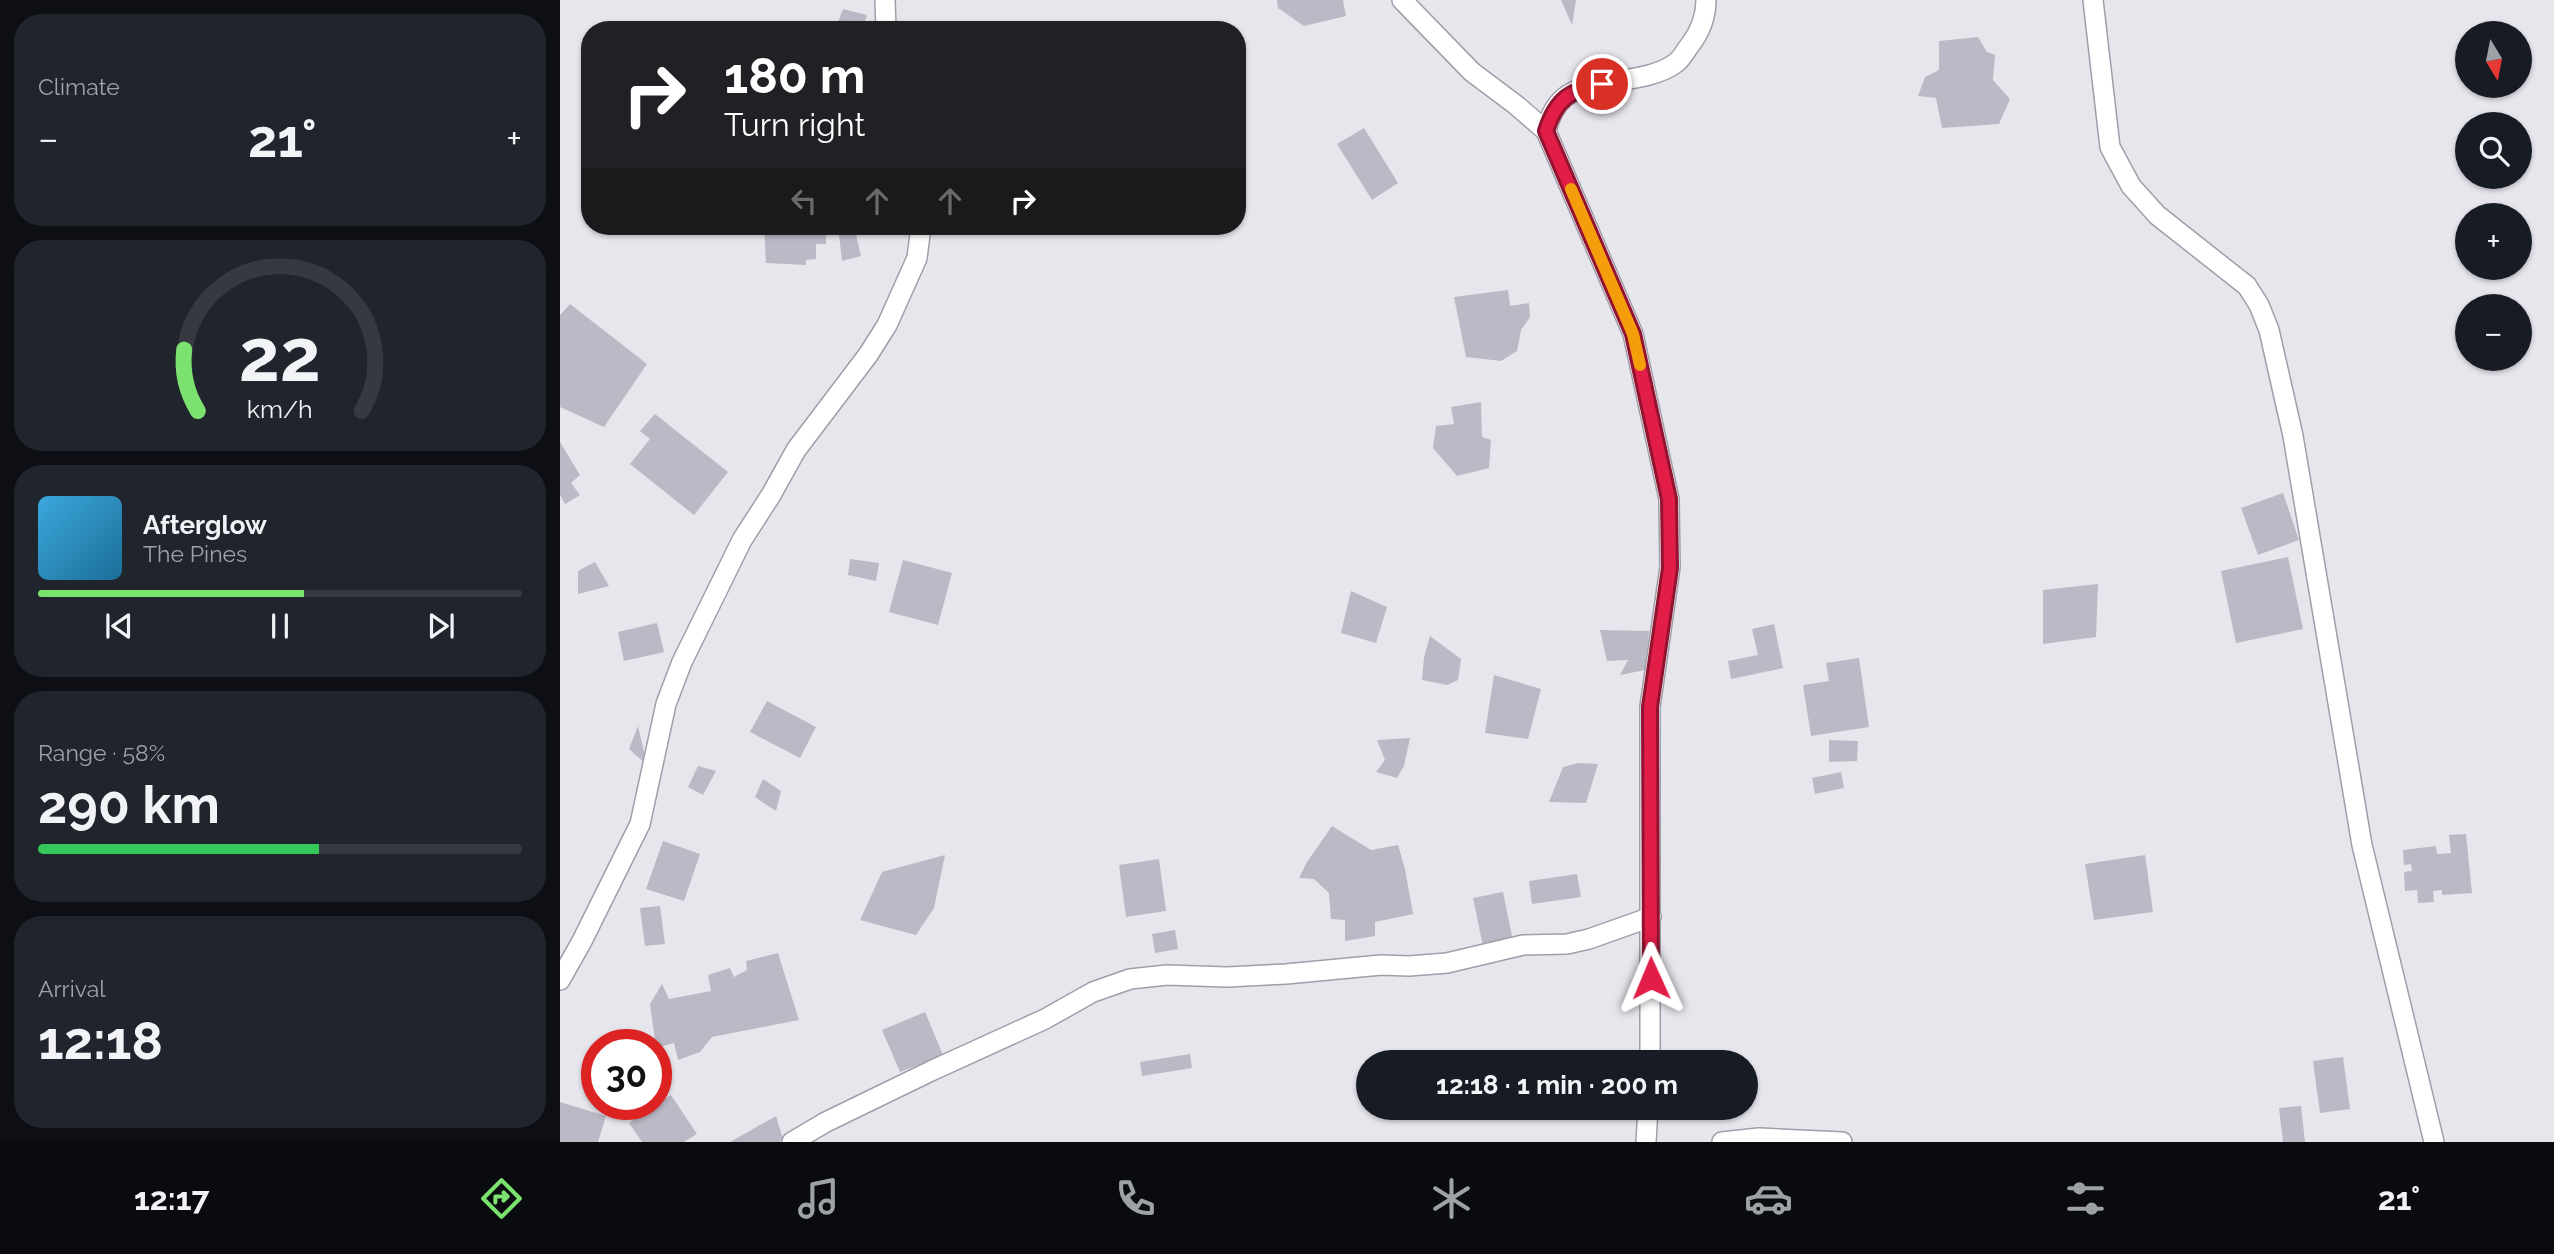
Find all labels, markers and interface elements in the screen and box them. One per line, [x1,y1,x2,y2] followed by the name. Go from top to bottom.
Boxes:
[2455,21,2532,98] north arrow
[2455,21,2532,371] map controls
[724,47,865,104] text: 180 m
[609,49,700,140] icon: right
[1572,54,1632,114] pin
[1583,65,1621,103] icon: arrive
[38,73,120,100] text: Climate
[724,106,865,143] text: Turn right
[248,108,317,169] text: 21°
[2455,112,2532,189] button: search
[38,116,58,161] text: −
[506,116,522,161] text: +
[785,182,823,220] icon: left
[858,182,896,220] icon: ahead
[931,182,969,220] icon: ahead
[1004,182,1042,220] icon: right
[2455,203,2532,280] button: +
[2455,294,2532,371] button: −
[239,314,321,399] text: 22
[247,394,313,424] text: km/h
[143,510,267,540] text: Afterglow
[143,540,247,567] text: The Pines
[100,607,138,645] icon: previous
[261,607,299,645] icon: pause
[422,607,460,645] icon: next
[38,739,165,766] text: Range · 58%
[38,774,220,835] text: 290 km
[1614,941,1688,1015] position arrow
[38,975,105,1002] text: Arrival
[38,1010,163,1071] text: 12:18
[581,1029,672,1120] speed limit sign: 30
[1436,1070,1678,1100] text: 12:18 · 1 min · 200 m
[477,1174,526,1223] icon: directions
[794,1174,843,1223] icon: music
[1111,1174,1160,1223] icon: phone
[1427,1174,1476,1223] icon: climate
[1744,1174,1793,1223] icon: car
[2061,1174,2110,1223] icon: filters
[134,1180,209,1217] text: 12:17
[2378,1180,2420,1217] text: 21°

